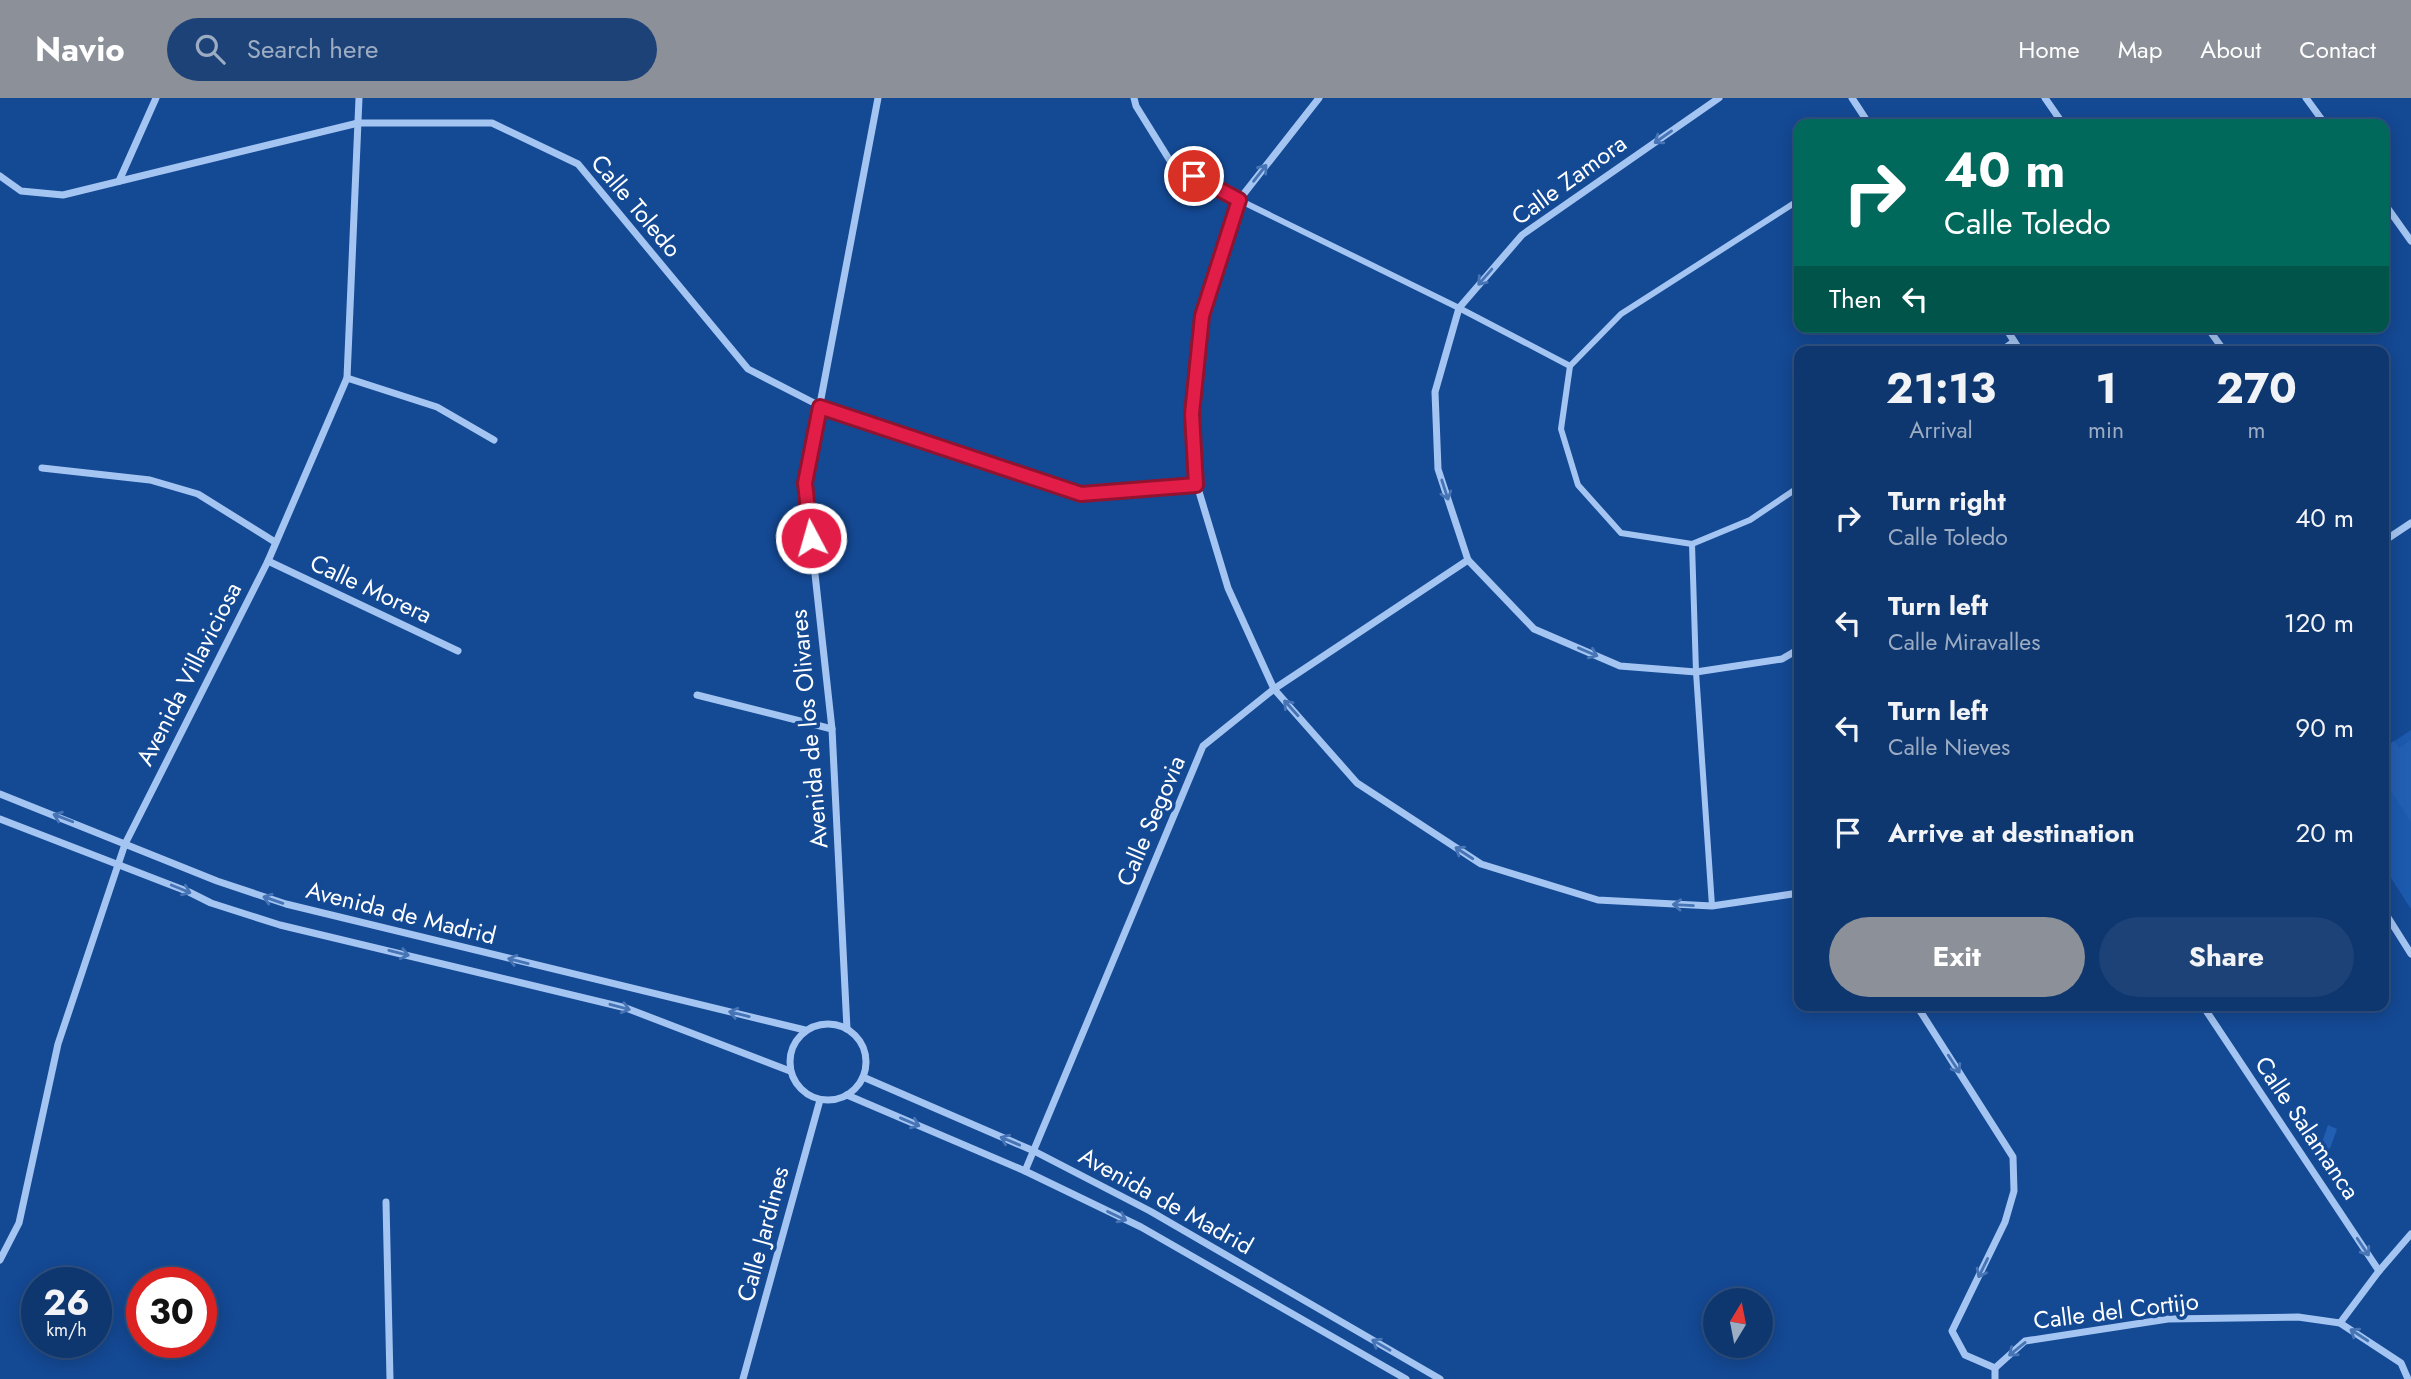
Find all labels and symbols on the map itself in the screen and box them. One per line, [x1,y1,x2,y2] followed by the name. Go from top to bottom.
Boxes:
[1504,126,1634,233] street label: Calle Zamora
[1654,130,1673,144] one-way arrow
[1164,146,1224,206] pin
[583,147,690,265] street label: Calle Toledo
[1253,164,1268,182] one-way arrow
[1477,268,1493,286] one-way arrow
[1440,479,1452,501] one-way arrow
[774,501,848,575] position arrow
[304,545,438,632] street label: Calle Morera
[127,576,250,772] street label: Avenida Villaviciosa
[781,608,836,850] street label: Avenida de los Olivares
[1576,646,1598,659] one-way arrow
[1283,699,1299,717] one-way arrow
[1107,750,1194,892] street label: Calle Segovia
[52,811,74,823] one-way arrow
[1455,845,1475,859] one-way arrow
[303,872,500,953] street label: Avenida de Madrid
[170,884,191,897] one-way arrow
[262,893,284,906] one-way arrow
[1672,898,1695,911] one-way arrow
[387,947,410,960] one-way arrow
[507,953,529,966] one-way arrow
[608,1001,630,1014] one-way arrow
[728,1007,750,1020] one-way arrow
[2246,1049,2368,1206] street label: Calle Salamanca
[1947,1053,1961,1073] one-way arrow
[899,1116,920,1129] one-way arrow
[1000,1134,1021,1147] one-way arrow
[1073,1138,1260,1263] street label: Avenida de Madrid
[728,1162,797,1305] street label: Calle Jardines
[1106,1210,1127,1223] one-way arrow
[2355,1237,2370,1256] one-way arrow
[1976,1256,1989,1278] one-way arrow
[126,1267,217,1358] speed limit sign: 30
[2031,1283,2201,1338] street label: Calle del Cortijo
[1703,1288,1773,1358] north arrow
[2349,1328,2369,1342] one-way arrow
[1371,1338,1392,1351] one-way arrow
[2009,1341,2027,1357] one-way arrow

